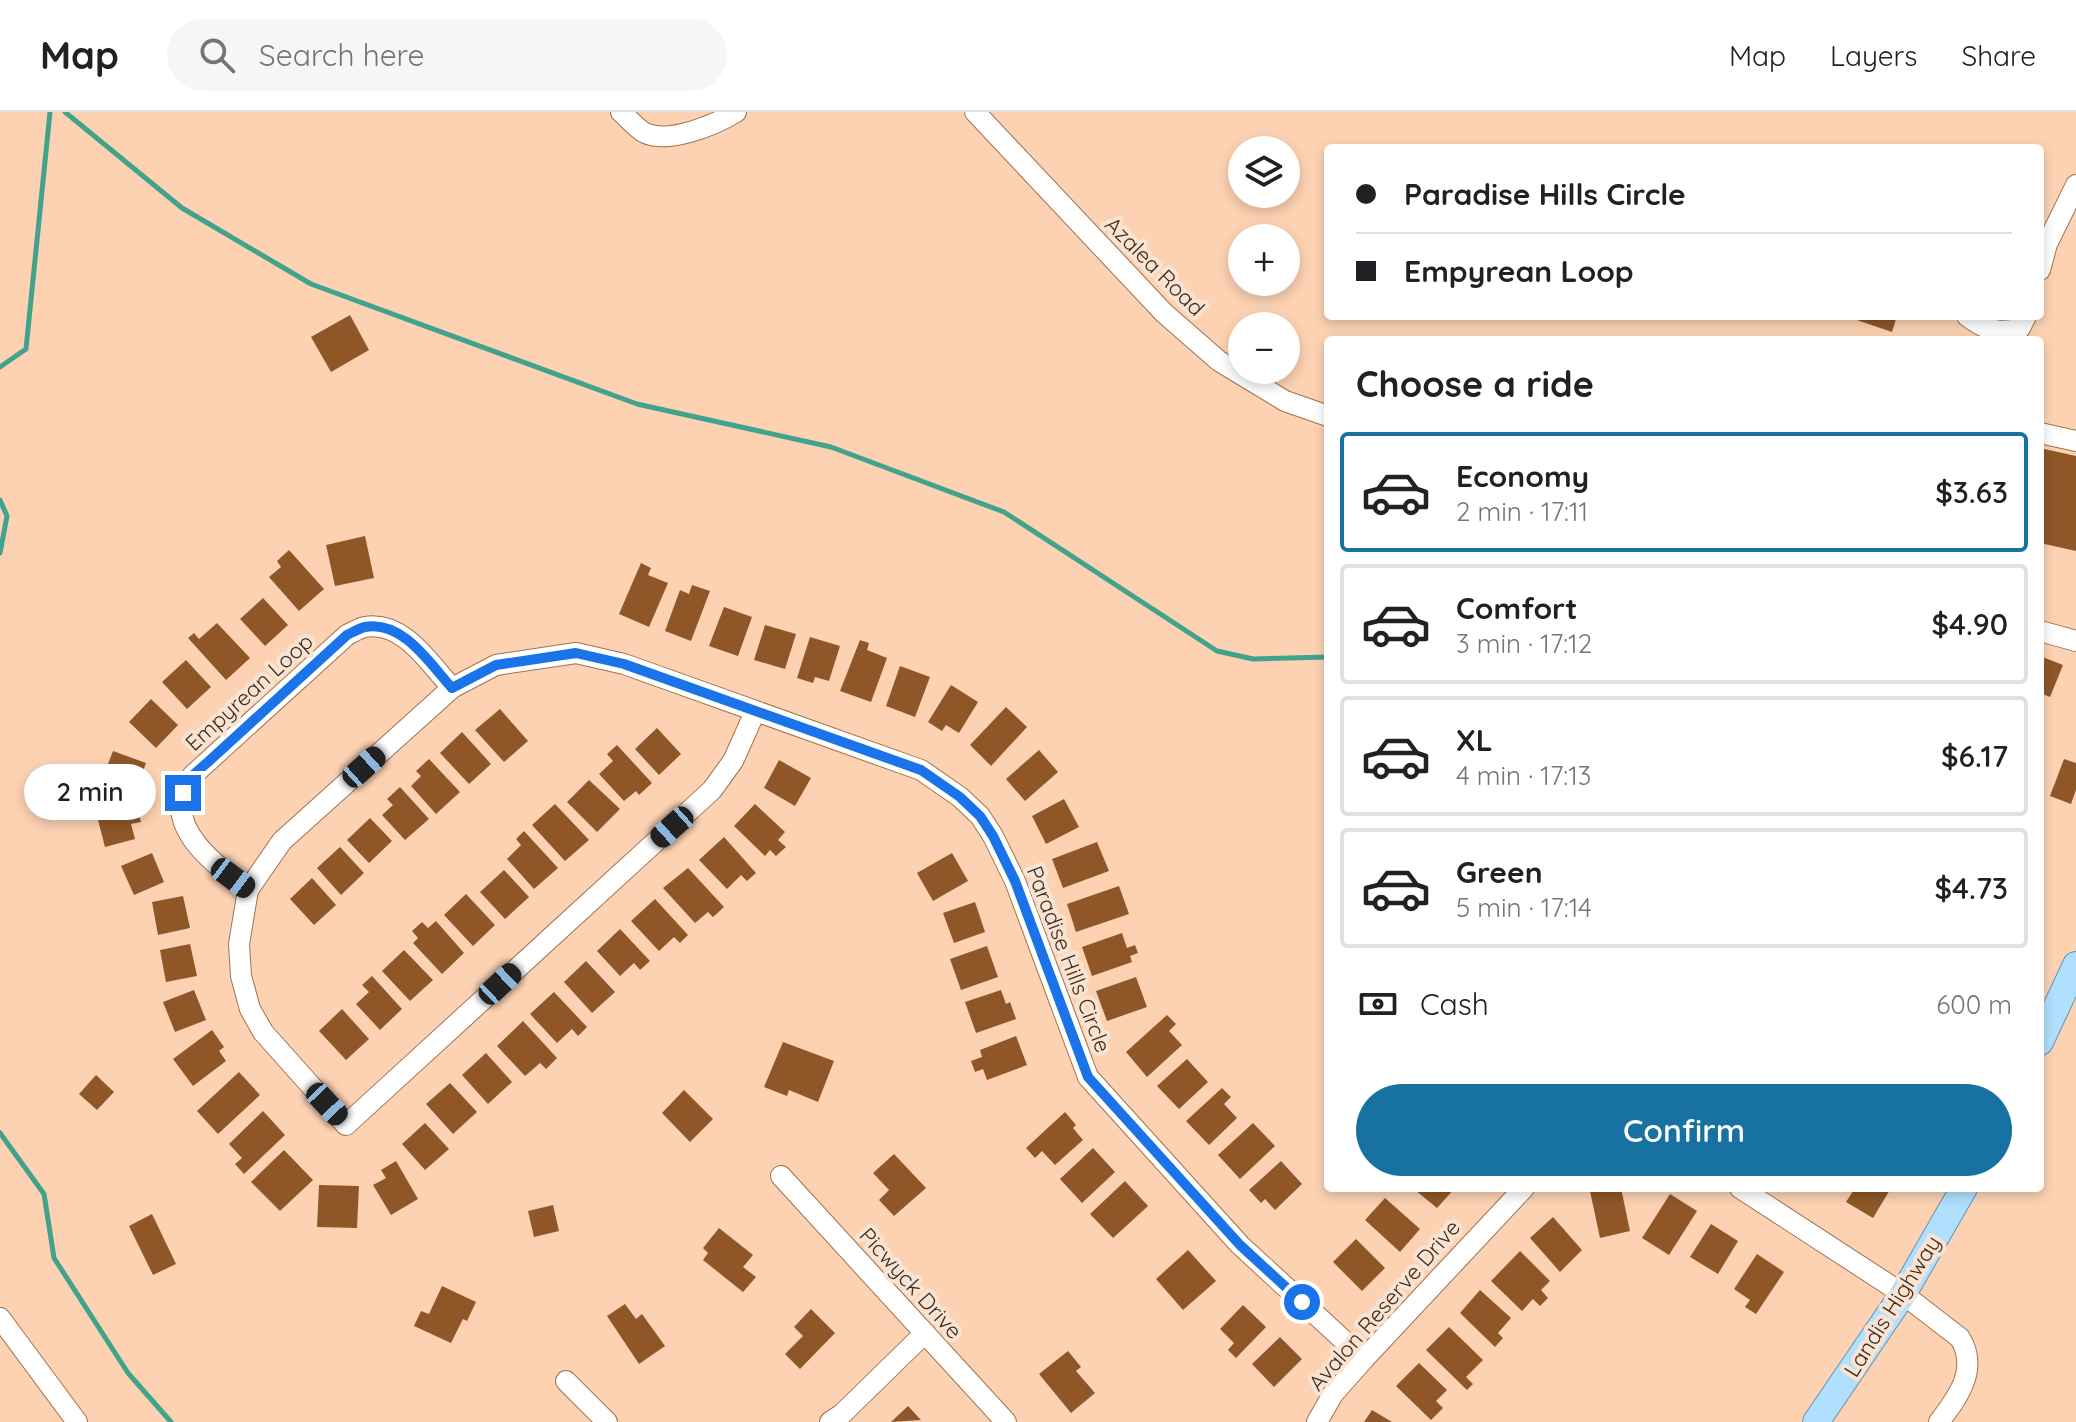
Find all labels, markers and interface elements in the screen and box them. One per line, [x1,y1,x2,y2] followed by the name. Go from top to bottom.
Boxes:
[167,19,727,91] search box
[40,31,119,79] text: Map
[195,33,239,77] icon: search
[259,36,424,74] text: Search here
[1729,38,1786,73] text: Map
[1830,38,1917,73] text: Layers
[1961,38,2036,73] text: Share
[1228,136,1300,384] map controls
[1228,136,1300,208] button: layers
[1404,175,1686,213] text: Paradise Hills Circle
[1099,210,1211,322] street label: Azalea Road
[1228,224,1300,296] button: +
[1404,252,1634,290] text: Empyrean Loop
[1228,312,1300,384] button: −
[1356,361,1594,406] text: Choose a ride
[1360,456,1432,528] icon: car
[1456,457,1589,495] text: Economy
[1935,473,2008,511] text: $3.63
[1456,495,1588,528] text: 2 min · 17:11
[1360,588,1432,660] icon: car
[1456,589,1577,627] text: Comfort
[1931,605,2008,643] text: $4.90
[179,627,319,757] street label: Empyrean Loop
[1456,627,1592,660] text: 3 min · 17:12
[1360,720,1432,792] icon: car
[1456,721,1493,759] text: XL
[1941,737,2008,775] text: $6.17
[338,742,390,792] car
[1456,759,1591,792] text: 4 min · 17:13
[23,765,155,821] callout: 2 min
[56,775,124,808] text: 2 min
[165,775,201,811] route end
[646,802,698,852] car
[1360,852,1432,924] icon: car
[1456,853,1543,891] text: Green
[207,854,259,902] car
[1021,862,1117,1056] street label: Paradise Hills Circle
[1935,869,2008,907] text: $4.73
[1456,891,1592,924] text: 5 min · 17:14
[474,959,526,1009] car
[1356,982,1400,1026] icon: cash
[1420,985,1489,1023] text: Cash
[1936,988,2012,1021] text: 600 m
[302,1078,352,1130] car
[1356,1084,2012,1176] button: Confirm
[1302,1214,1466,1396] street label: Avalon Reserve Drive
[854,1222,968,1344] street label: Picwyck Drive
[1837,1230,1947,1382] street label: Landis Highway
[1284,1284,1320,1320] route start

